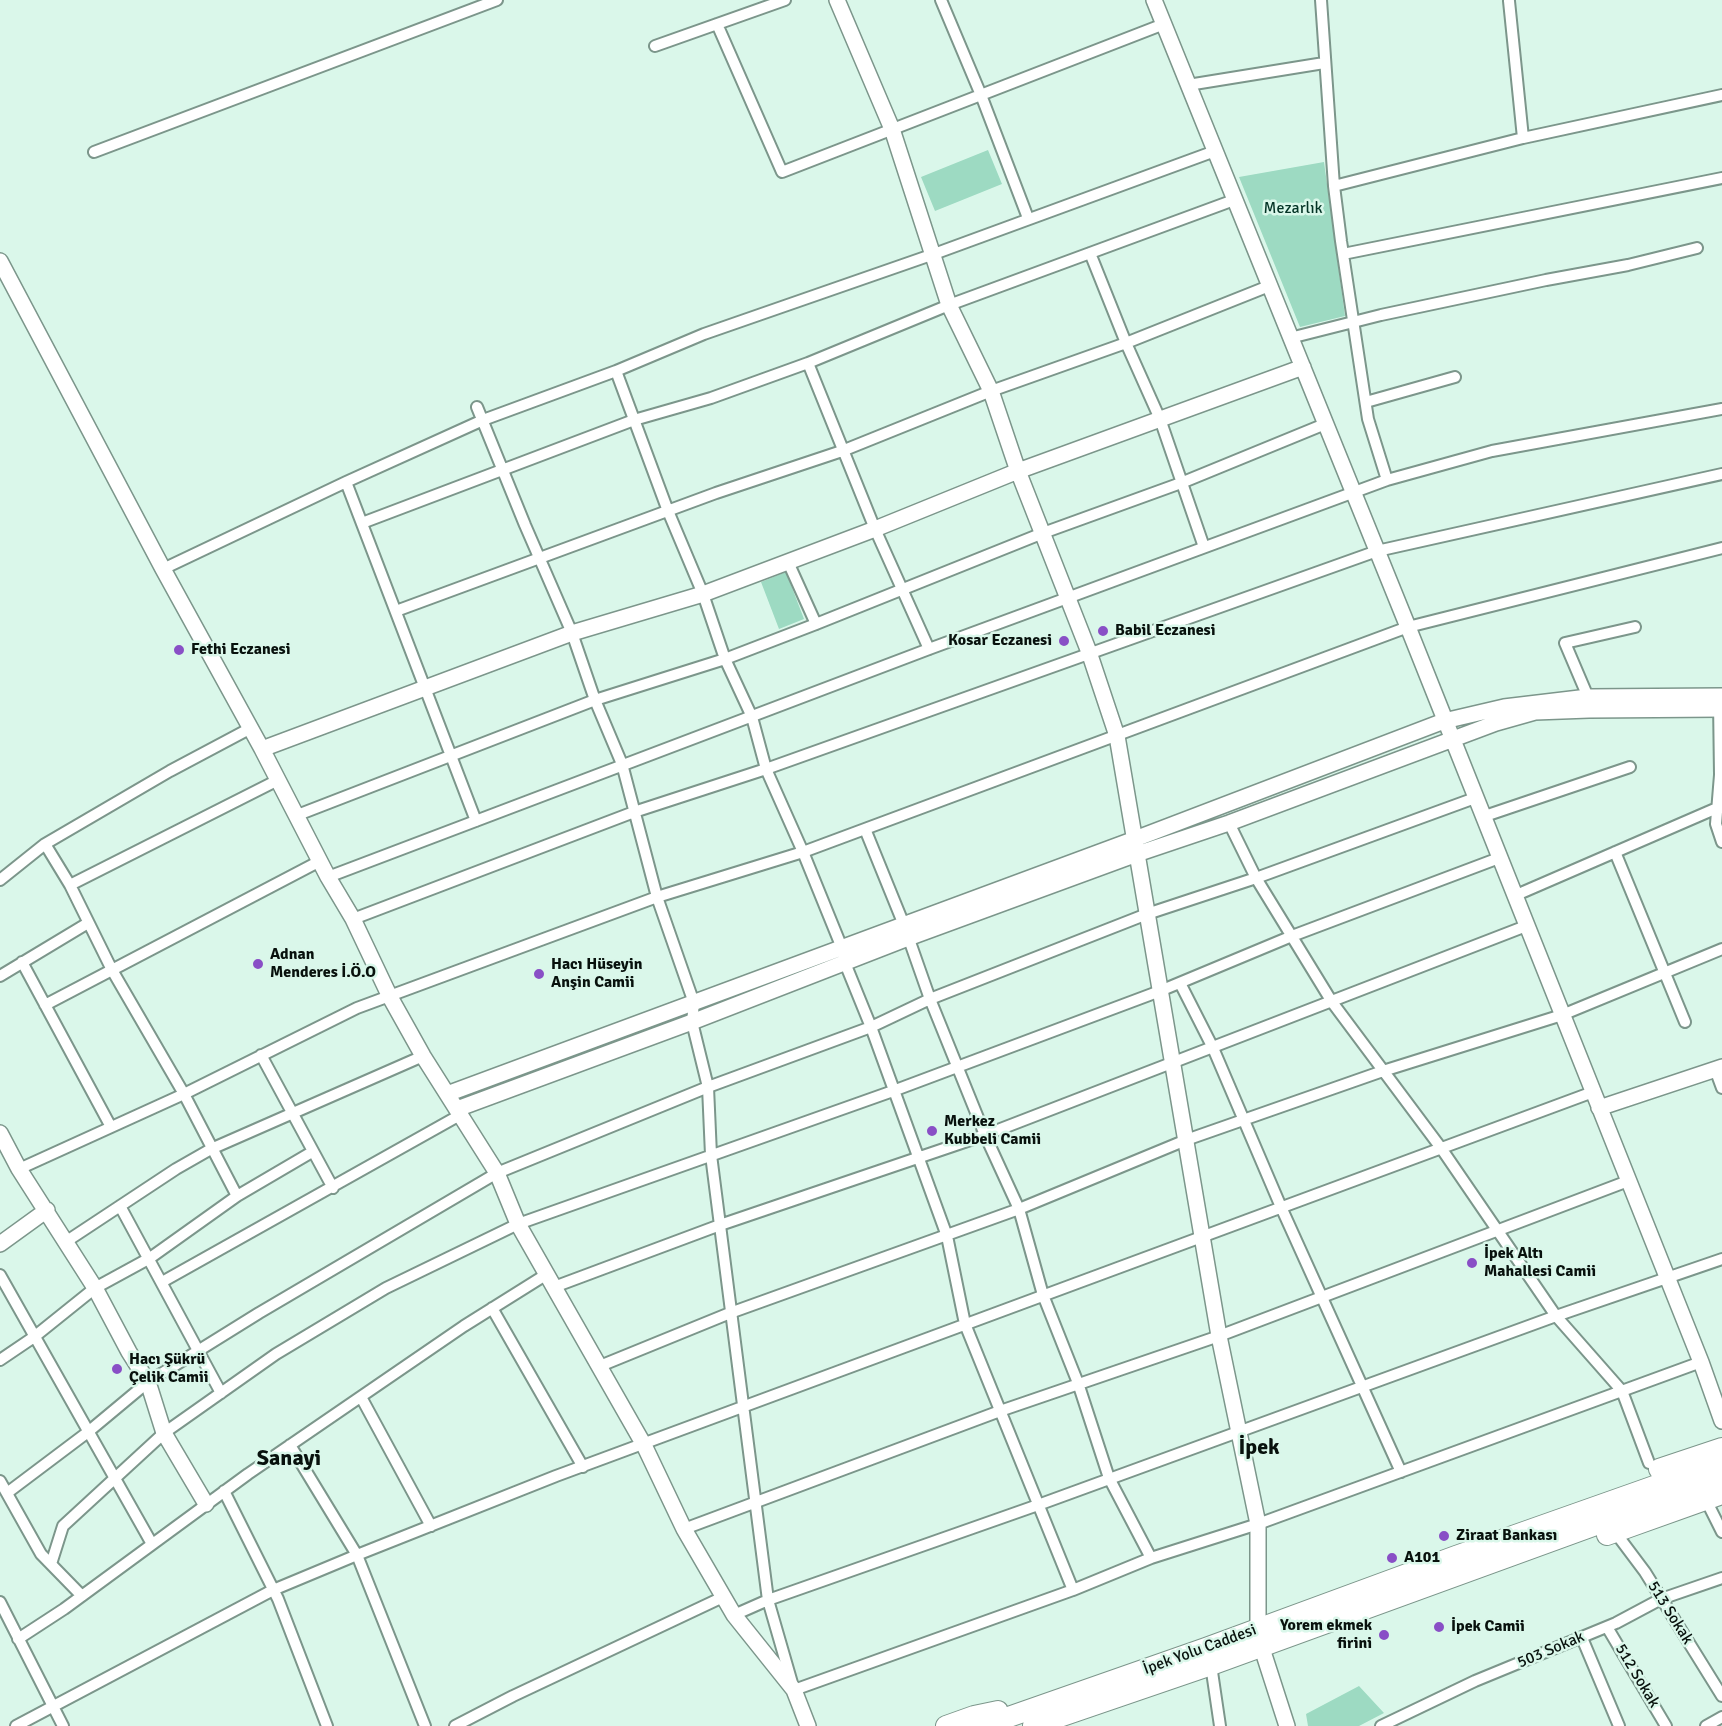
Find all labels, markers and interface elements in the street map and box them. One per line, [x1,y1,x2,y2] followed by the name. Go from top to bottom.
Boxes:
[1263,199,1323,219] park label: Mezarlık
[1115,621,1216,641] place label: Babil Eczanesi
[1096,624,1110,638] marker: Babil Eczanesi
[948,631,1052,651] place label: Kosar Eczanesi
[1057,634,1071,648] marker: Kosar Eczanesi
[191,640,291,660] place label: Fethi Eczanesi
[172,643,186,657] marker: Fethi Eczanesi
[270,945,376,983] place label: Adnan Menderes İ.Ö.O
[551,955,642,993] place label: Hacı Hüseyin Anşin Camii
[251,957,265,971] marker: Adnan Menderes İ.Ö.O
[532,967,546,981] marker: Hacı Hüseyin Anşin Camii
[944,1112,1041,1150] place label: Merkez Kubbeli Camii
[925,1124,939,1138] marker: Merkez Kubbeli Camii
[1484,1244,1596,1282] place label: İpek Altı Mahallesi Camii
[1465,1256,1479,1270] marker: İpek Altı Mahallesi Camii
[129,1350,208,1388] place label: Hacı Şükrü Çelik Camii
[110,1362,124,1376] marker: Hacı Şükrü Çelik Camii
[1238,1435,1280,1461] district label: İpek
[257,1446,321,1472] district label: Sanayi
[1456,1526,1557,1546] place label: Ziraat Bankası
[1437,1529,1451,1543] marker: Ziraat Bankası
[1404,1548,1440,1568] place label: A101
[1385,1551,1399,1565] marker: A101
[1643,1578,1697,1648] street label: 513 Sokak
[1280,1616,1372,1654] place label: Yorem ekmek firini
[1451,1617,1525,1637] place label: İpek Camii
[1432,1620,1446,1634] marker: İpek Camii
[1141,1621,1259,1679] street label: İpek Yolu Caddesi
[1515,1627,1587,1673] street label: 503 Sokak
[1377,1628,1391,1642] marker: Yorem ekmek firini
[1611,1641,1663,1711] street label: 512 Sokak

